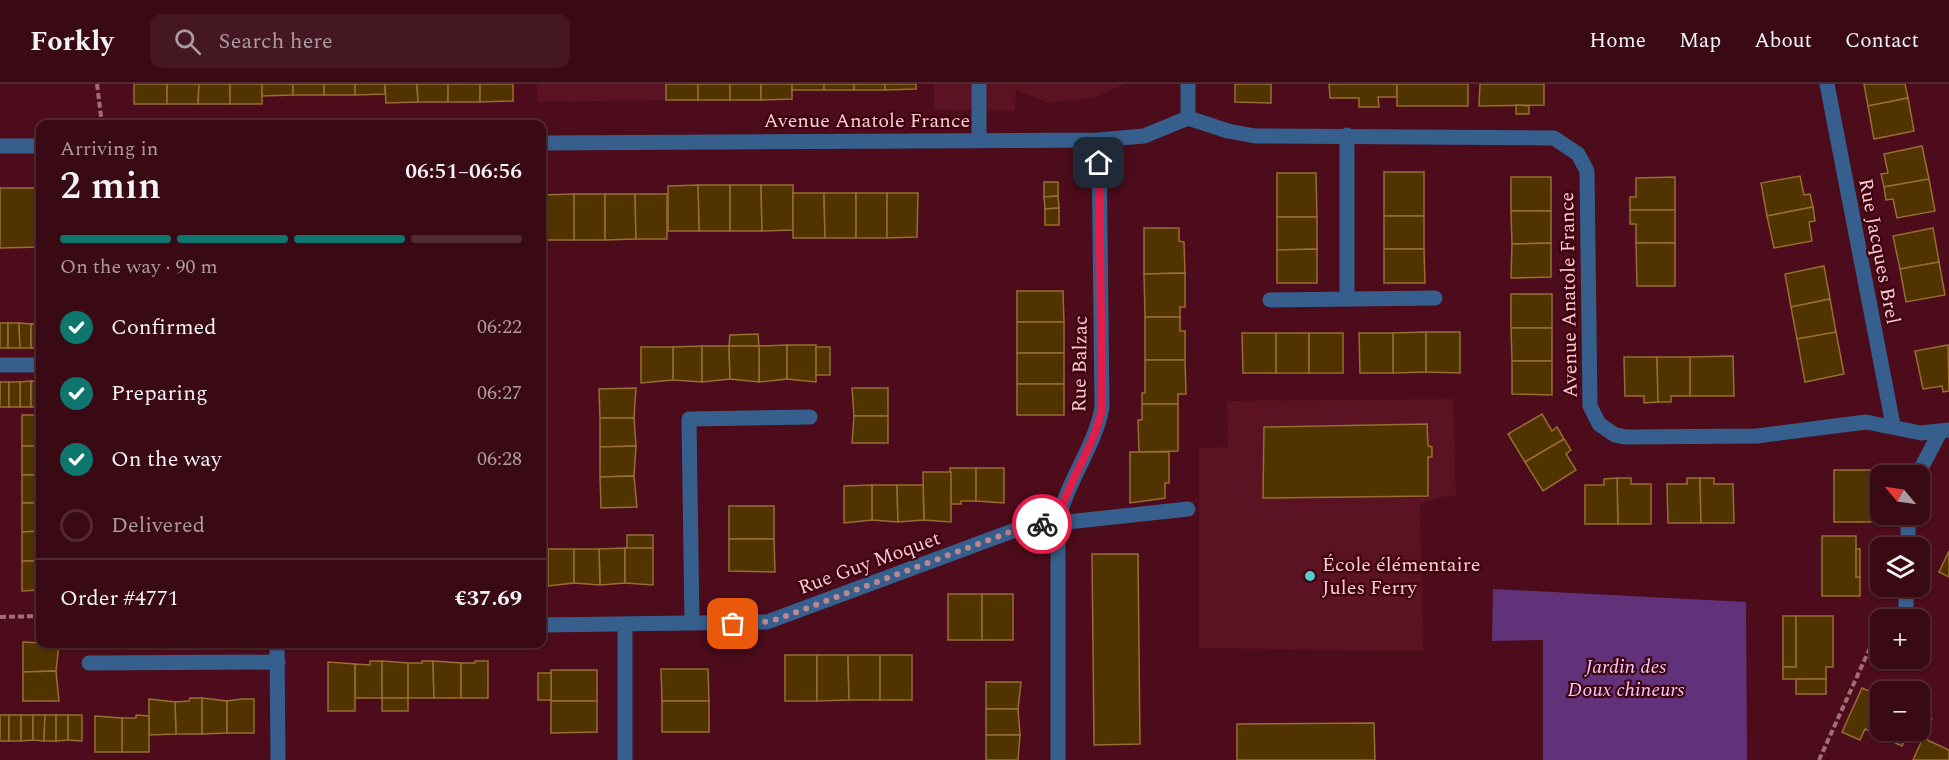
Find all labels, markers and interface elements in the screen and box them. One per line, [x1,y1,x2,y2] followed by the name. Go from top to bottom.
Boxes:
[150,14,570,68] search box
[30,20,114,63] text: Forkly
[171,25,204,58] icon: search
[219,25,333,58] text: Search here
[1589,25,1646,57] text: Home
[1679,25,1721,57] text: Map
[1754,25,1812,57] text: About
[1845,25,1919,57] text: Contact
[764,106,970,136] street label: Avenue Anatole France
[60,134,158,164] text: Arriving in
[1073,137,1124,188] pin
[1082,146,1115,179] icon: home
[405,155,522,188] text: 06:51–06:56
[60,157,161,216] text: 2 min
[1850,176,1908,327] street label: Rue Jacques Brel
[1552,192,1586,398] street label: Avenue Anatole France
[60,252,218,282] text: On the way · 90 m
[60,311,93,344] icon: check
[111,311,217,344] text: Confirmed
[477,312,522,342] text: 06:22
[1064,315,1096,413] street label: Rue Balzac
[60,377,93,410] icon: check
[111,377,208,410] text: Preparing
[477,378,522,408] text: 06:27
[60,443,93,476] icon: check
[111,443,222,476] text: On the way
[477,444,522,474] text: 06:28
[1870,465,1930,525] north arrow
[1870,465,1930,741] map controls
[1012,494,1072,554] courier
[1026,508,1059,541] icon: bike
[111,509,205,542] text: Delivered
[794,523,945,603] street label: Rue Guy Moquet
[1870,537,1930,597] button: layers
[1322,550,1480,603] place label: École élémentaire Jules Ferry
[1303,569,1317,583] marker: École élémentaire Jules Ferry
[60,582,179,615] text: Order #4771
[454,582,522,615] text: €37.69
[707,598,758,649] pin
[716,607,749,640] icon: bag
[1870,609,1930,669] button: +
[1568,652,1684,705] park label: Jardin des Doux chineurs
[1870,681,1930,741] button: −

